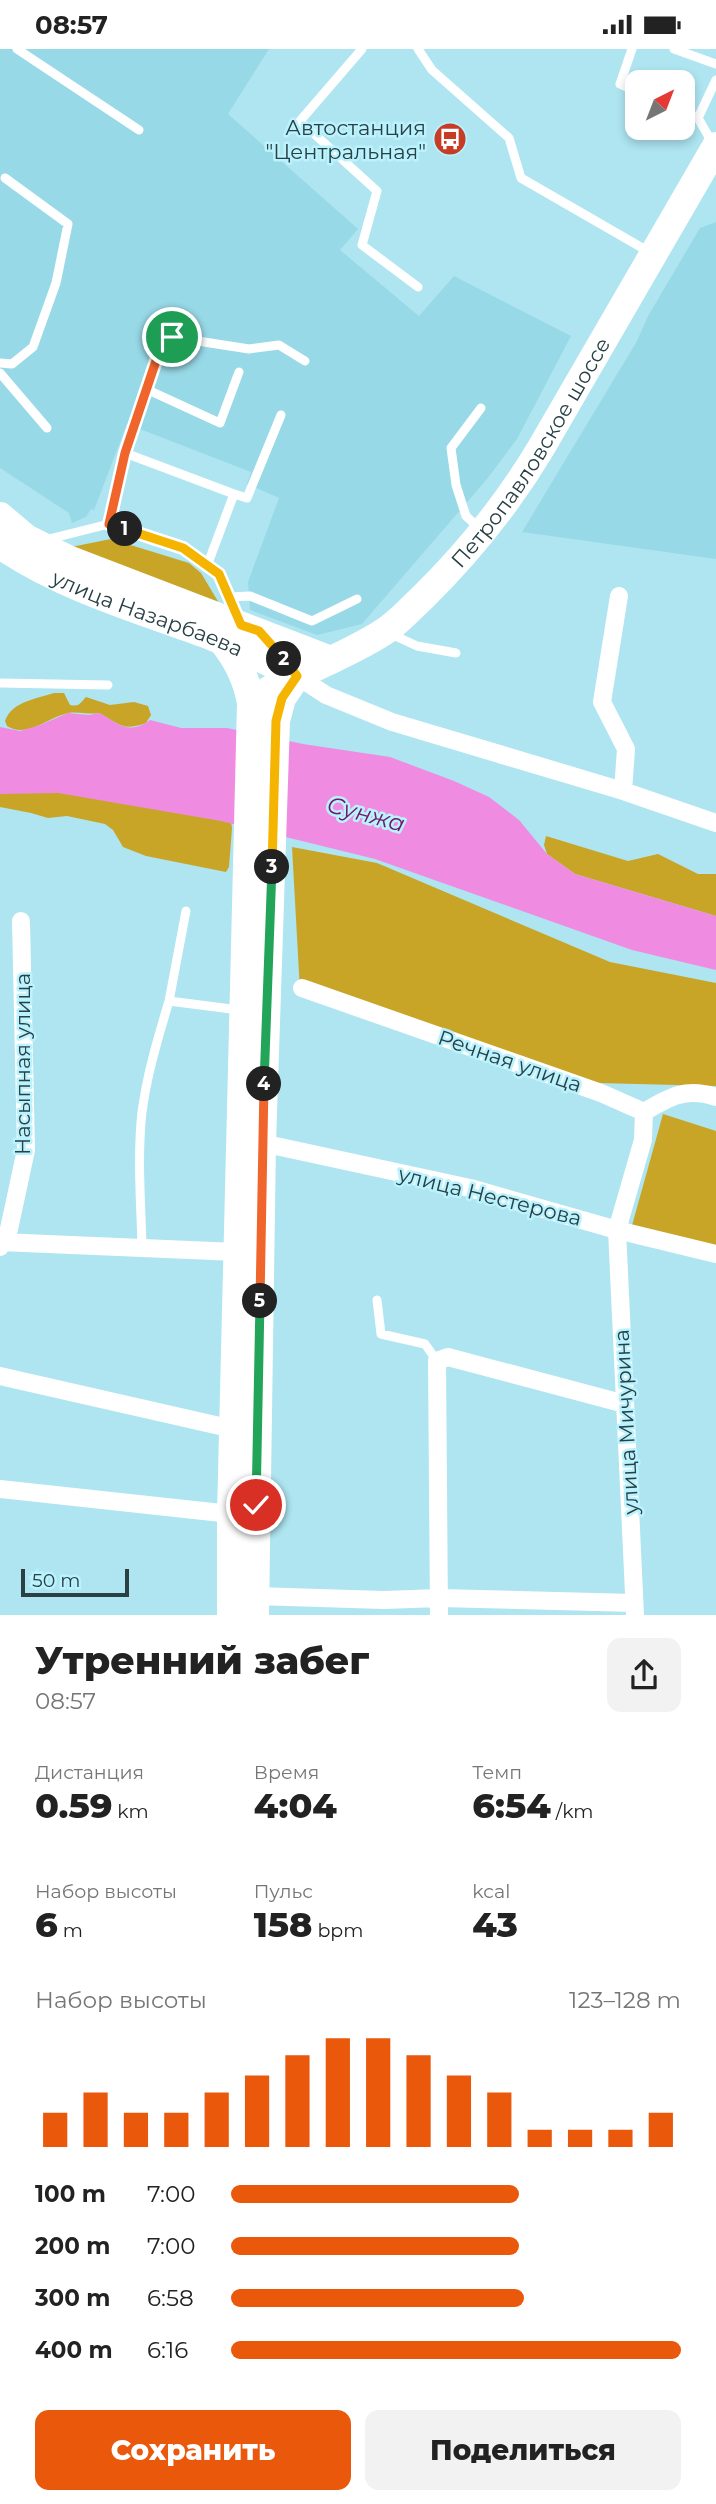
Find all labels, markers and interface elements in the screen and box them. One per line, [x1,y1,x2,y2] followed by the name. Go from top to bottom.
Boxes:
[35,9,108,41] text: 08:57
[625,70,695,140] north arrow
[625,70,695,140] map controls
[265,115,426,164] place label: Автостанция "Центральная"
[431,120,469,158] bus stop icon: Автостанция "Центральная"
[142,307,202,367] pin
[153,318,191,356] icon: arrive
[445,333,615,572] street label: Петропавловское шоссе
[108,511,142,547] pin: 1
[121,517,128,540] text: 1
[47,564,247,661] street label: улица Назарбаева
[266,641,302,677] pin: 2
[278,647,289,670] text: 2
[324,790,408,838] water label: Сунжа
[254,849,290,885] pin: 3
[266,855,277,878] text: 3
[10,973,35,1155] street label: Насыпная улица
[435,1025,585,1097] street label: Речная улица
[246,1067,282,1101] pin: 4
[257,1072,270,1095] text: 4
[395,1161,584,1231] street label: улица Нестерова
[243,1283,278,1319] pin: 5
[254,1289,265,1312] text: 5
[609,1329,643,1516] street label: улица Мичурина
[226,1475,286,1535] pin
[237,1486,275,1524] icon: check
[21,1566,130,1598] scale bar
[32,1569,80,1592] text: 50 m
[35,1637,369,1684] text: Утренний забег
[607,1638,681,1712] button: share
[35,1687,96,1715] text: 08:57
[35,1761,144,1784] text: Дистанция
[254,1761,319,1784] text: Время
[472,1761,522,1784] text: Темп
[35,1784,112,1827] text: 0.59
[254,1784,337,1827] text: 4:04
[472,1784,551,1827] text: 6:54
[112,1800,149,1823] text: km
[551,1800,594,1823] text: /km
[35,1880,177,1903] text: Набор высоты
[254,1880,313,1903] text: Пульс
[472,1880,510,1903] text: kcal
[35,1903,58,1946] text: 6
[254,1903,313,1946] text: 158
[472,1903,518,1946] text: 43
[58,1919,83,1942] text: m
[313,1919,363,1942] text: bpm
[35,1986,207,2014] text: Набор высоты
[569,1986,681,2014] text: 123–128 m
[35,2180,106,2208] text: 100 m
[147,2180,195,2208] text: 7:00
[35,2232,110,2260] text: 200 m
[147,2232,195,2260] text: 7:00
[35,2284,111,2312] text: 300 m
[147,2284,194,2312] text: 6:58
[35,2336,113,2364] text: 400 m
[147,2336,188,2364] text: 6:16
[35,2410,351,2490] button: Сохранить
[365,2410,681,2490] button: Поделиться

